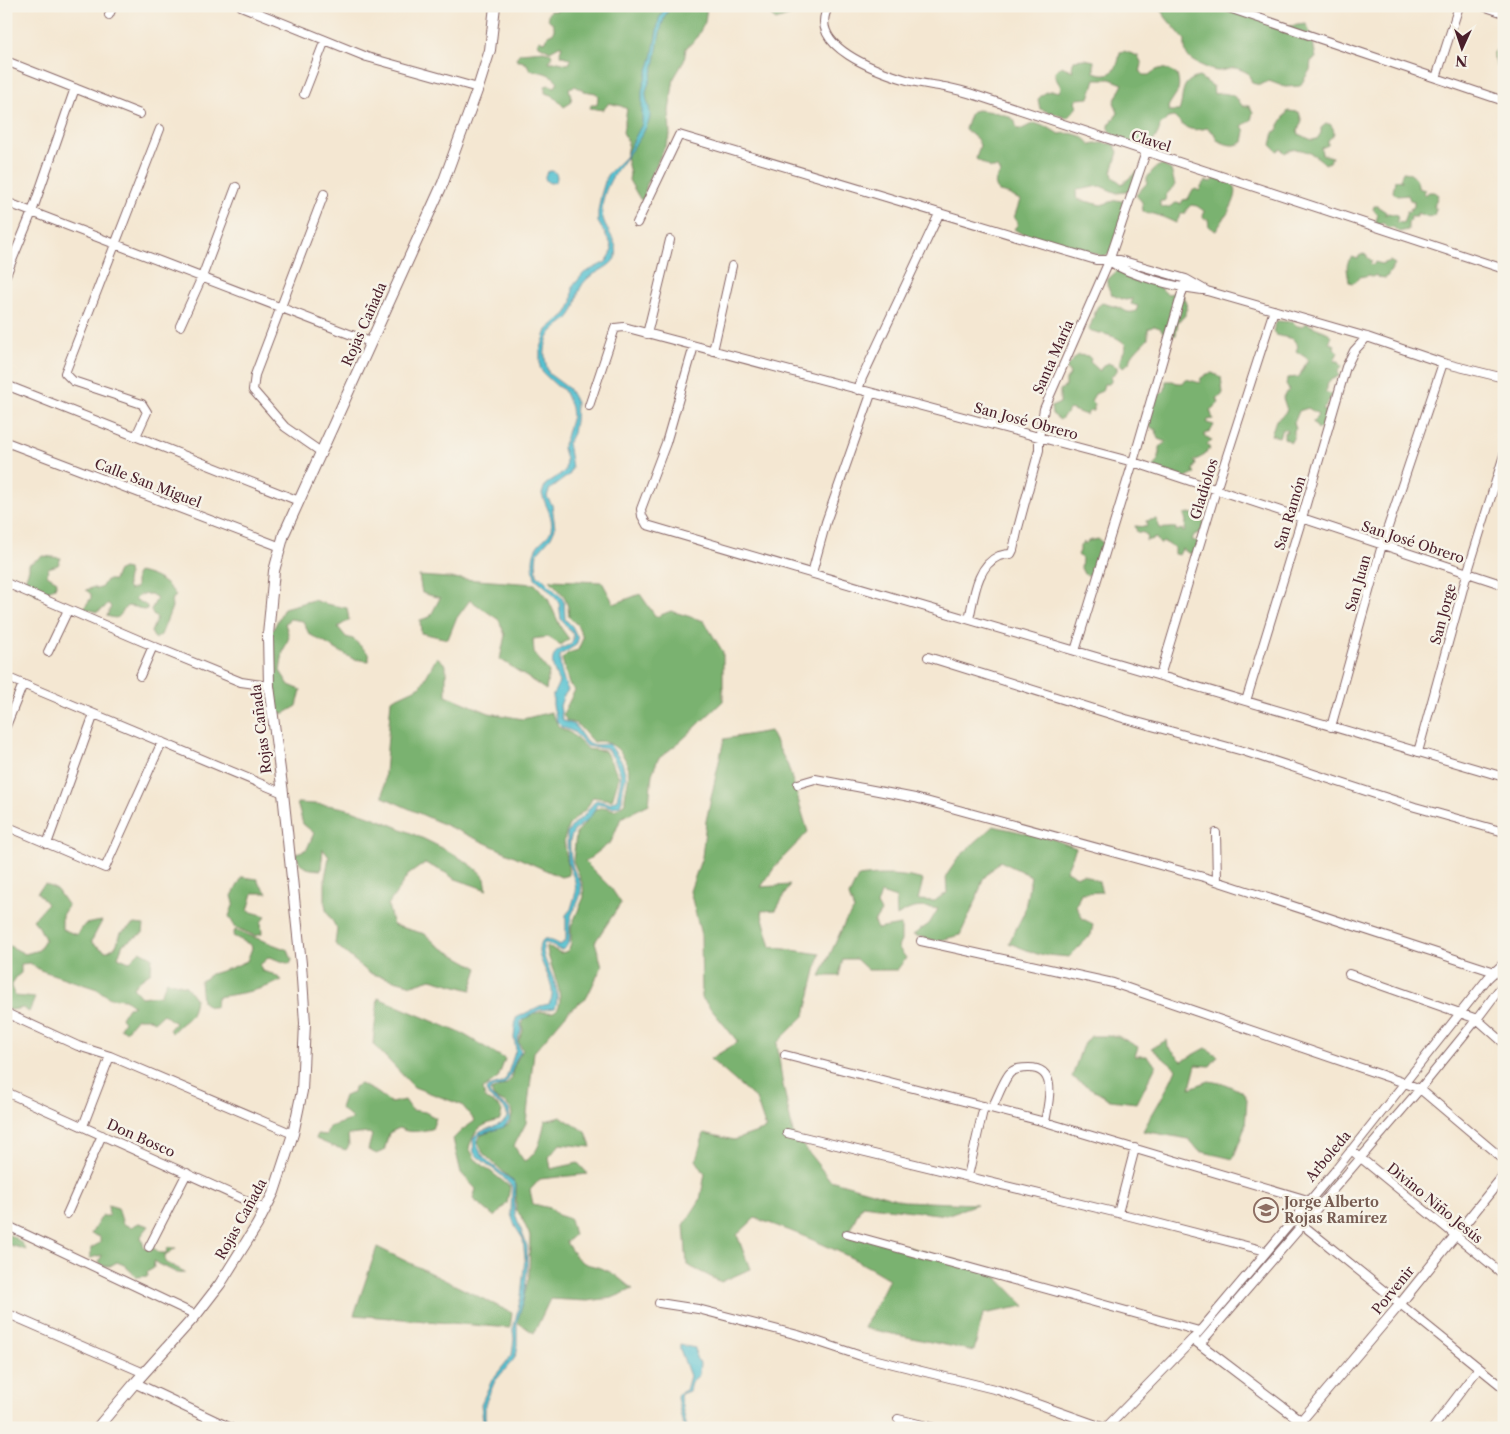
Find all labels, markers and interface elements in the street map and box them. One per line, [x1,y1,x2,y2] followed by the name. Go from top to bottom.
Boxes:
[1438,22,1488,72] north arrow
[1455,52,1468,70] text: N
[1129,126,1173,156] street label: Clavel
[337,279,391,369] street label: Rojas Cañada
[1029,317,1078,397] street label: Santa María
[972,398,1080,444] street label: San José Obrero
[92,454,204,512] street label: Calle San Miguel
[1186,456,1222,522] street label: Gladiolos
[1270,474,1310,552] street label: San Ramón
[1359,517,1467,567] street label: San José Obrero
[1341,553,1375,613] street label: San Juan
[1426,581,1460,647] street label: San Jorge
[247,683,275,775] street label: Rojas Cañada
[104,1115,178,1161] street label: Don Bosco
[1301,1126,1355,1186] street label: Arboleda
[1383,1159,1487,1247] street label: Divino Niño Jesús
[211,1175,271,1263] street label: Rojas Cañada
[1281,1193,1387,1227] place label: Jorge Alberto Rojas Ramírez
[1253,1197,1279,1223] school or university icon: Jorge Alberto Rojas Ramírez
[1368,1262,1418,1318] street label: Porvenir

